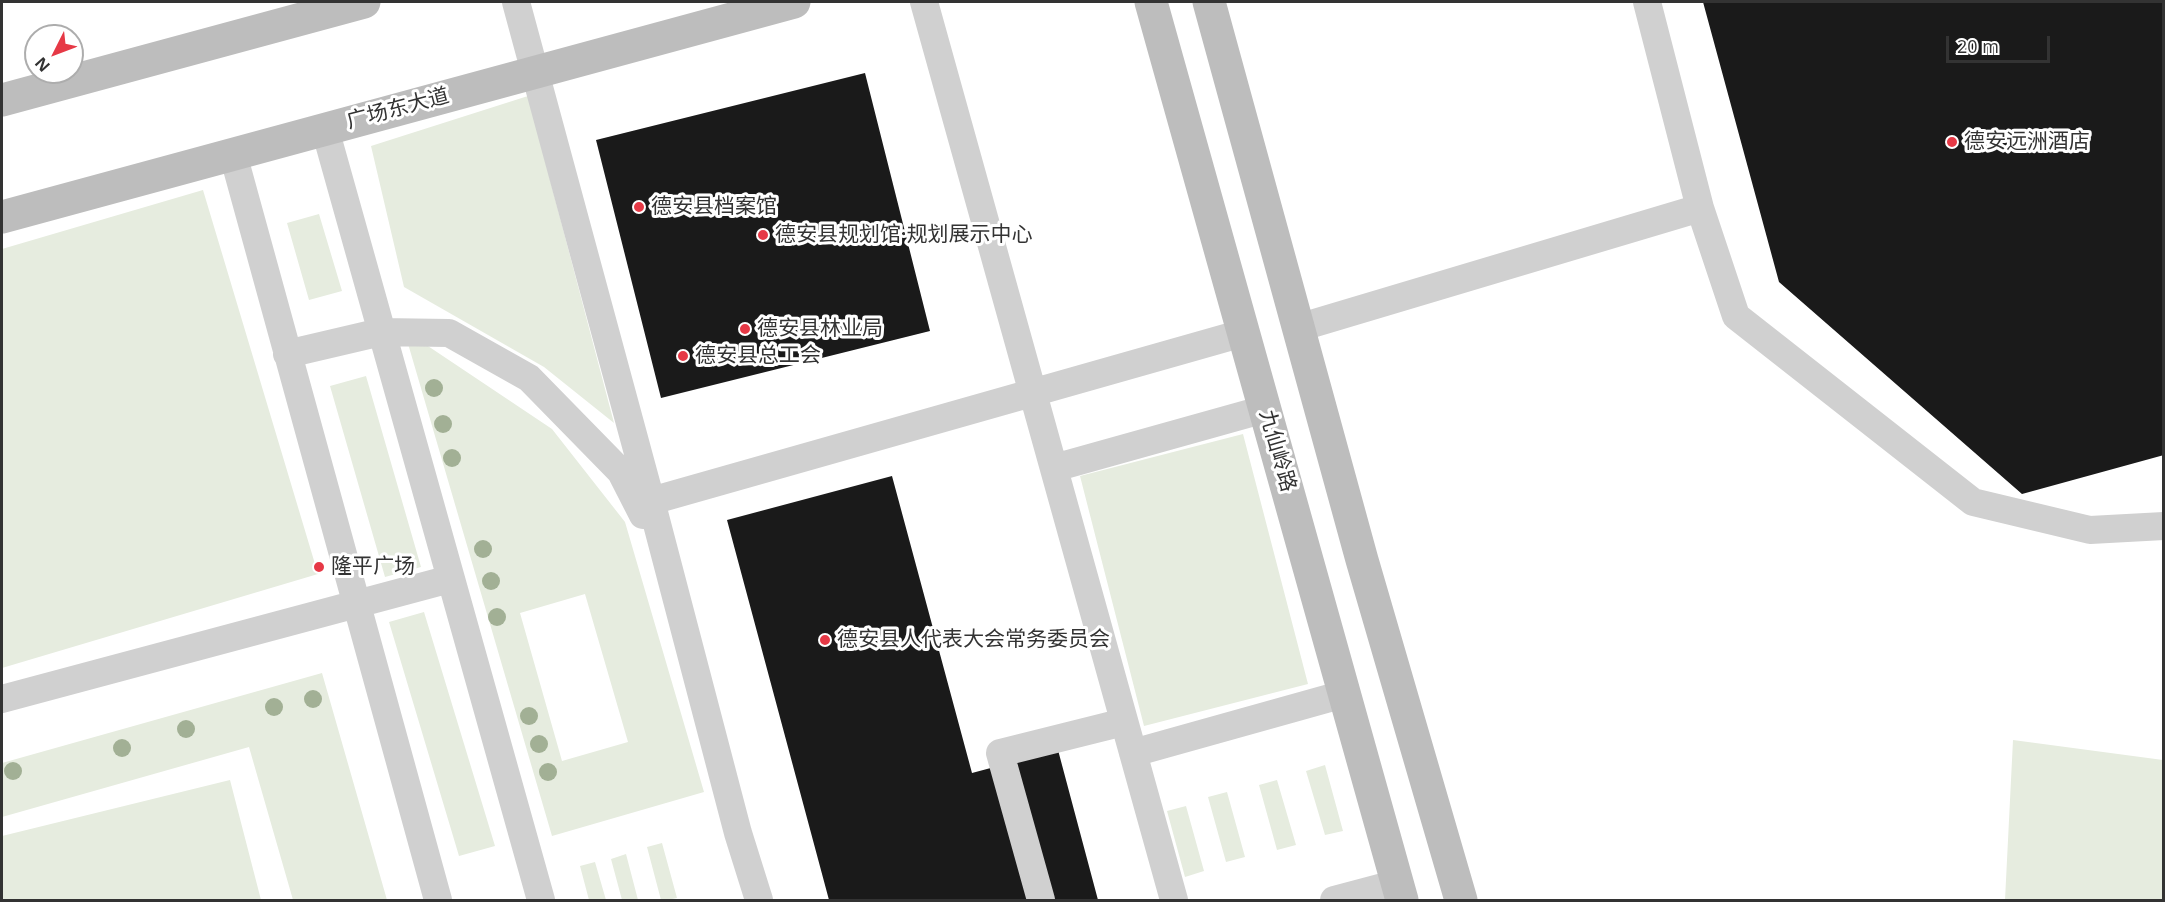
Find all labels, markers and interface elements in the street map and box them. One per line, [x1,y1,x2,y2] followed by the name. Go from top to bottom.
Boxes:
[24,24,84,84] north arrow
[1949,24,2052,62] scale bar
[1957,34,1999,58] text: 20 m
[30,53,55,77] text: N
[344,83,452,135] street label: 广场东大道
[1964,129,2090,155] place label: 德安远洲酒店
[1945,135,1959,149] marker: 德安远洲酒店
[651,194,777,220] place label: 德安县档案馆
[632,200,646,214] marker: 德安县档案馆
[775,222,1033,248] place label: 德安县规划馆·规划展示中心
[756,228,770,242] marker: 德安县规划馆·规划展示中心
[757,316,883,342] place label: 德安县林业局
[738,322,752,336] marker: 德安县林业局
[695,343,821,369] place label: 德安县总工会
[676,349,690,363] marker: 德安县总工会
[1253,407,1301,495] street label: 九仙岭路
[331,554,415,580] place label: 隆平广场
[312,560,326,574] marker: 隆平广场
[837,627,1110,653] place label: 德安县人代表大会常务委员会
[818,633,832,647] marker: 德安县人代表大会常务委员会

